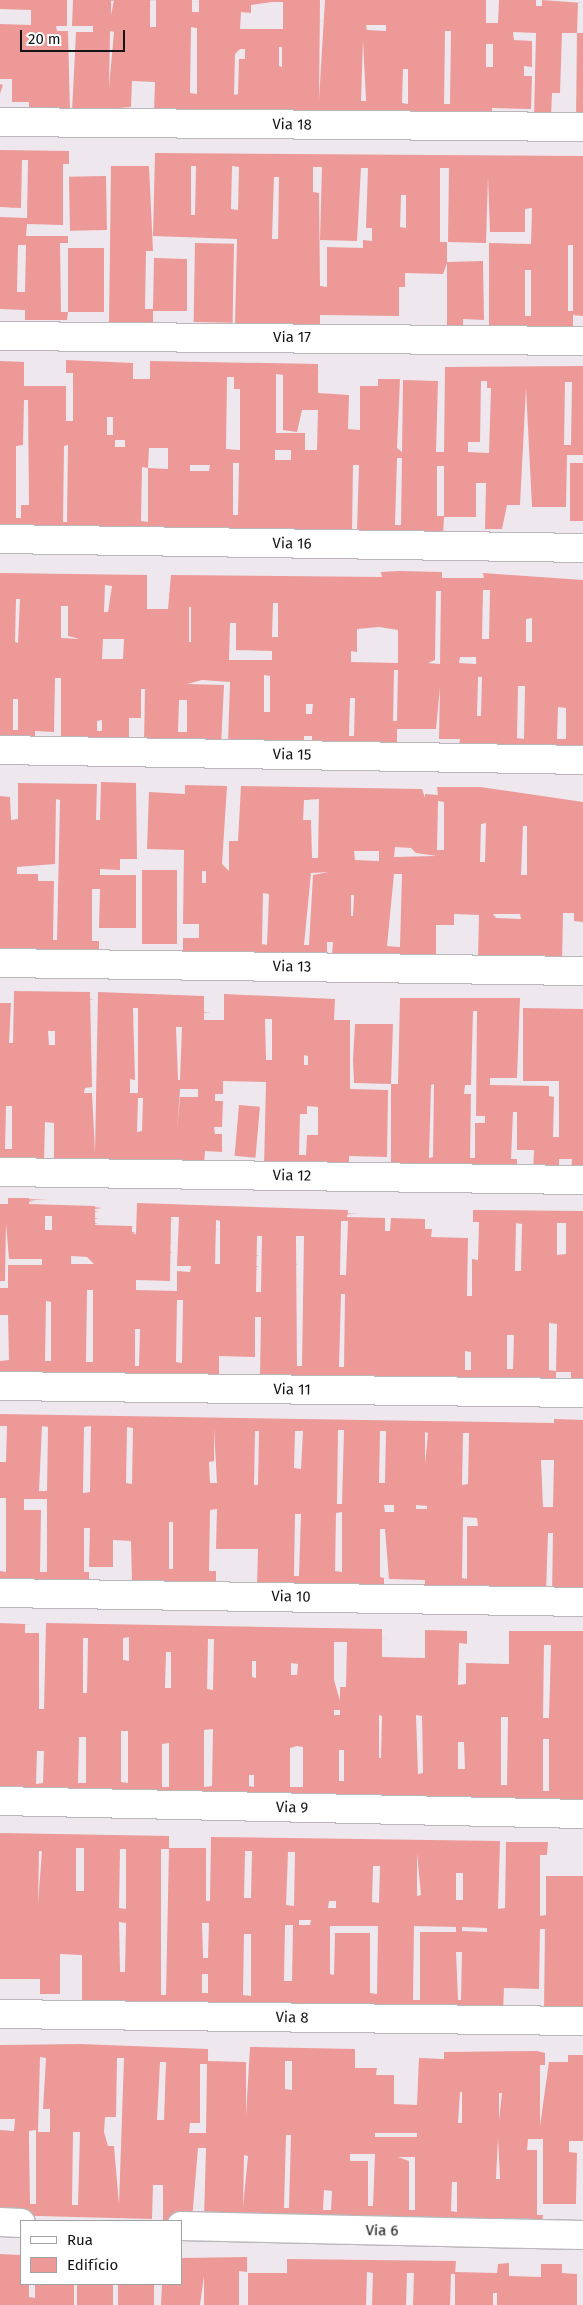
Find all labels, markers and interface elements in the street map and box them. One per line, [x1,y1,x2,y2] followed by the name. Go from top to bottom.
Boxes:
[22,20,128,52] scale bar
[28,30,61,48] text: 20 m
[272,116,312,134] street label: Via 18
[273,329,311,347] street label: Via 17
[272,535,312,553] street label: Via 16
[272,746,312,764] street label: Via 15
[273,958,311,976] street label: Via 13
[273,1167,311,1185] street label: Via 12
[273,1381,311,1399] street label: Via 11
[271,1588,311,1606] street label: Via 10
[276,1799,308,1817] street label: Via 9
[275,2009,309,2027] street label: Via 8
[20,2220,182,2285] legend
[365,2222,399,2240] street label: Via 6
[67,2231,93,2249] text: Rua
[67,2256,118,2274] text: Edifício

